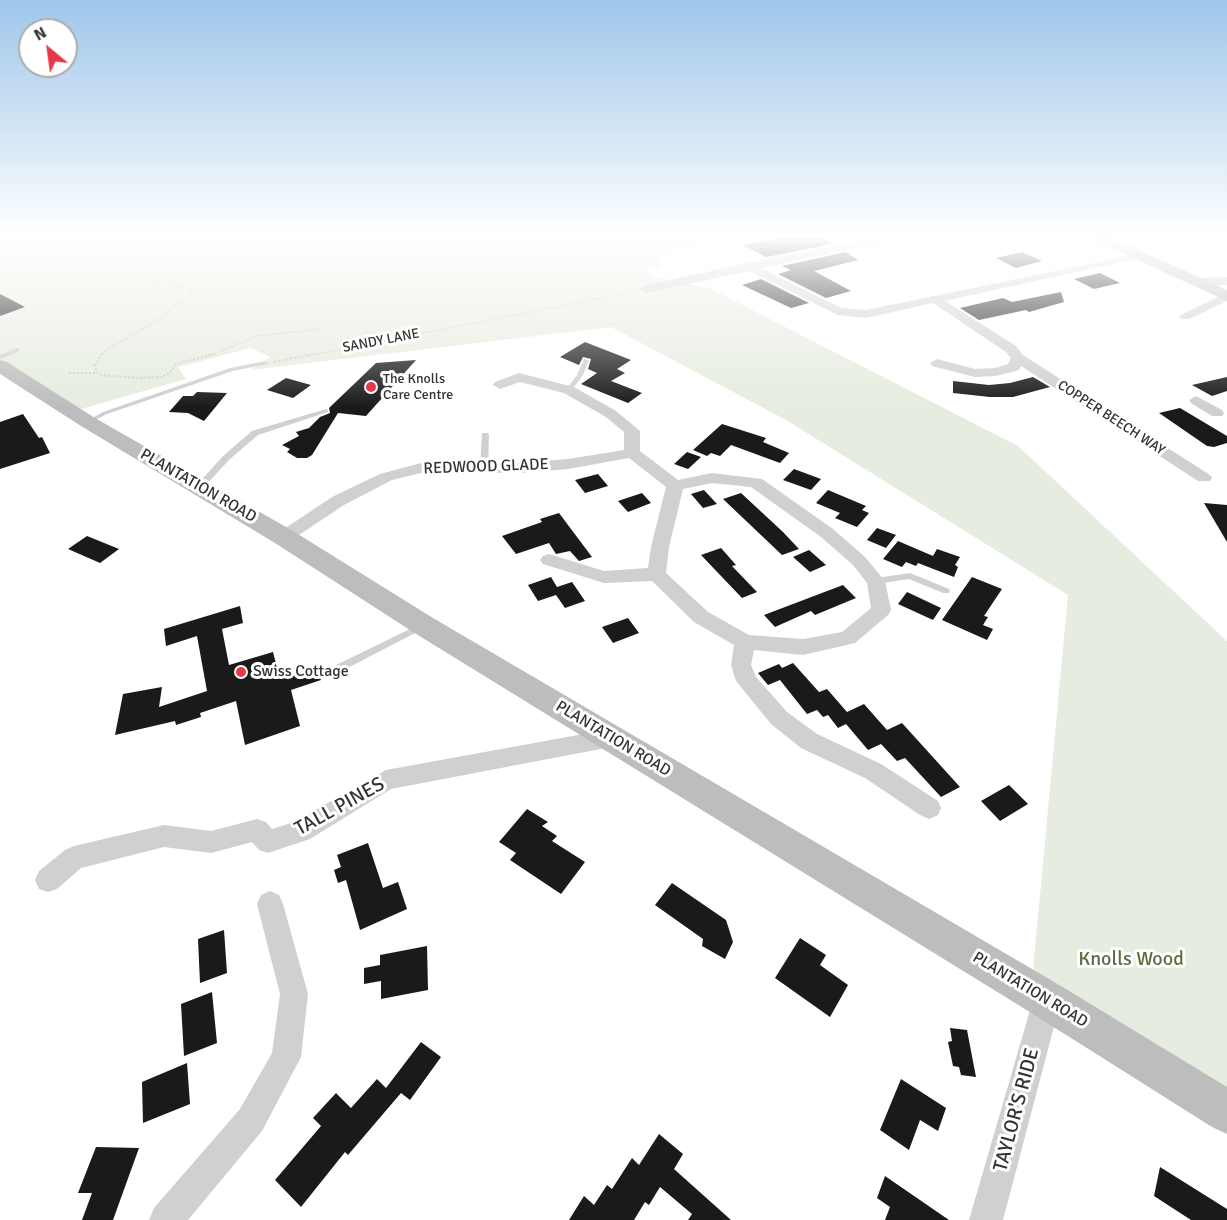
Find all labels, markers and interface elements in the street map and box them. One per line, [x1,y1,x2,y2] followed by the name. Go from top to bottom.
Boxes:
[18,18,78,78] north arrow
[31,23,50,45] text: N
[341,325,421,357] street label: SANDY LANE
[383,371,453,404] place label: The Knolls Care Centre
[1054,377,1168,459] street label: COPPER BEECH WAY
[364,380,378,394] marker: The Knolls Care Centre
[136,445,260,527] street label: PLANTATION ROAD
[423,455,549,479] street label: REDWOOD GLADE
[253,662,349,682] place label: Swiss Cottage
[234,665,248,679] marker: Swiss Cottage
[552,697,674,781] street label: PLANTATION ROAD
[291,773,389,841] street label: TALL PINES
[969,948,1091,1032] street label: PLANTATION ROAD
[1078,948,1184,972] park label: Knolls Wood
[989,1046,1045,1174] street label: TAYLOR'S RIDE

